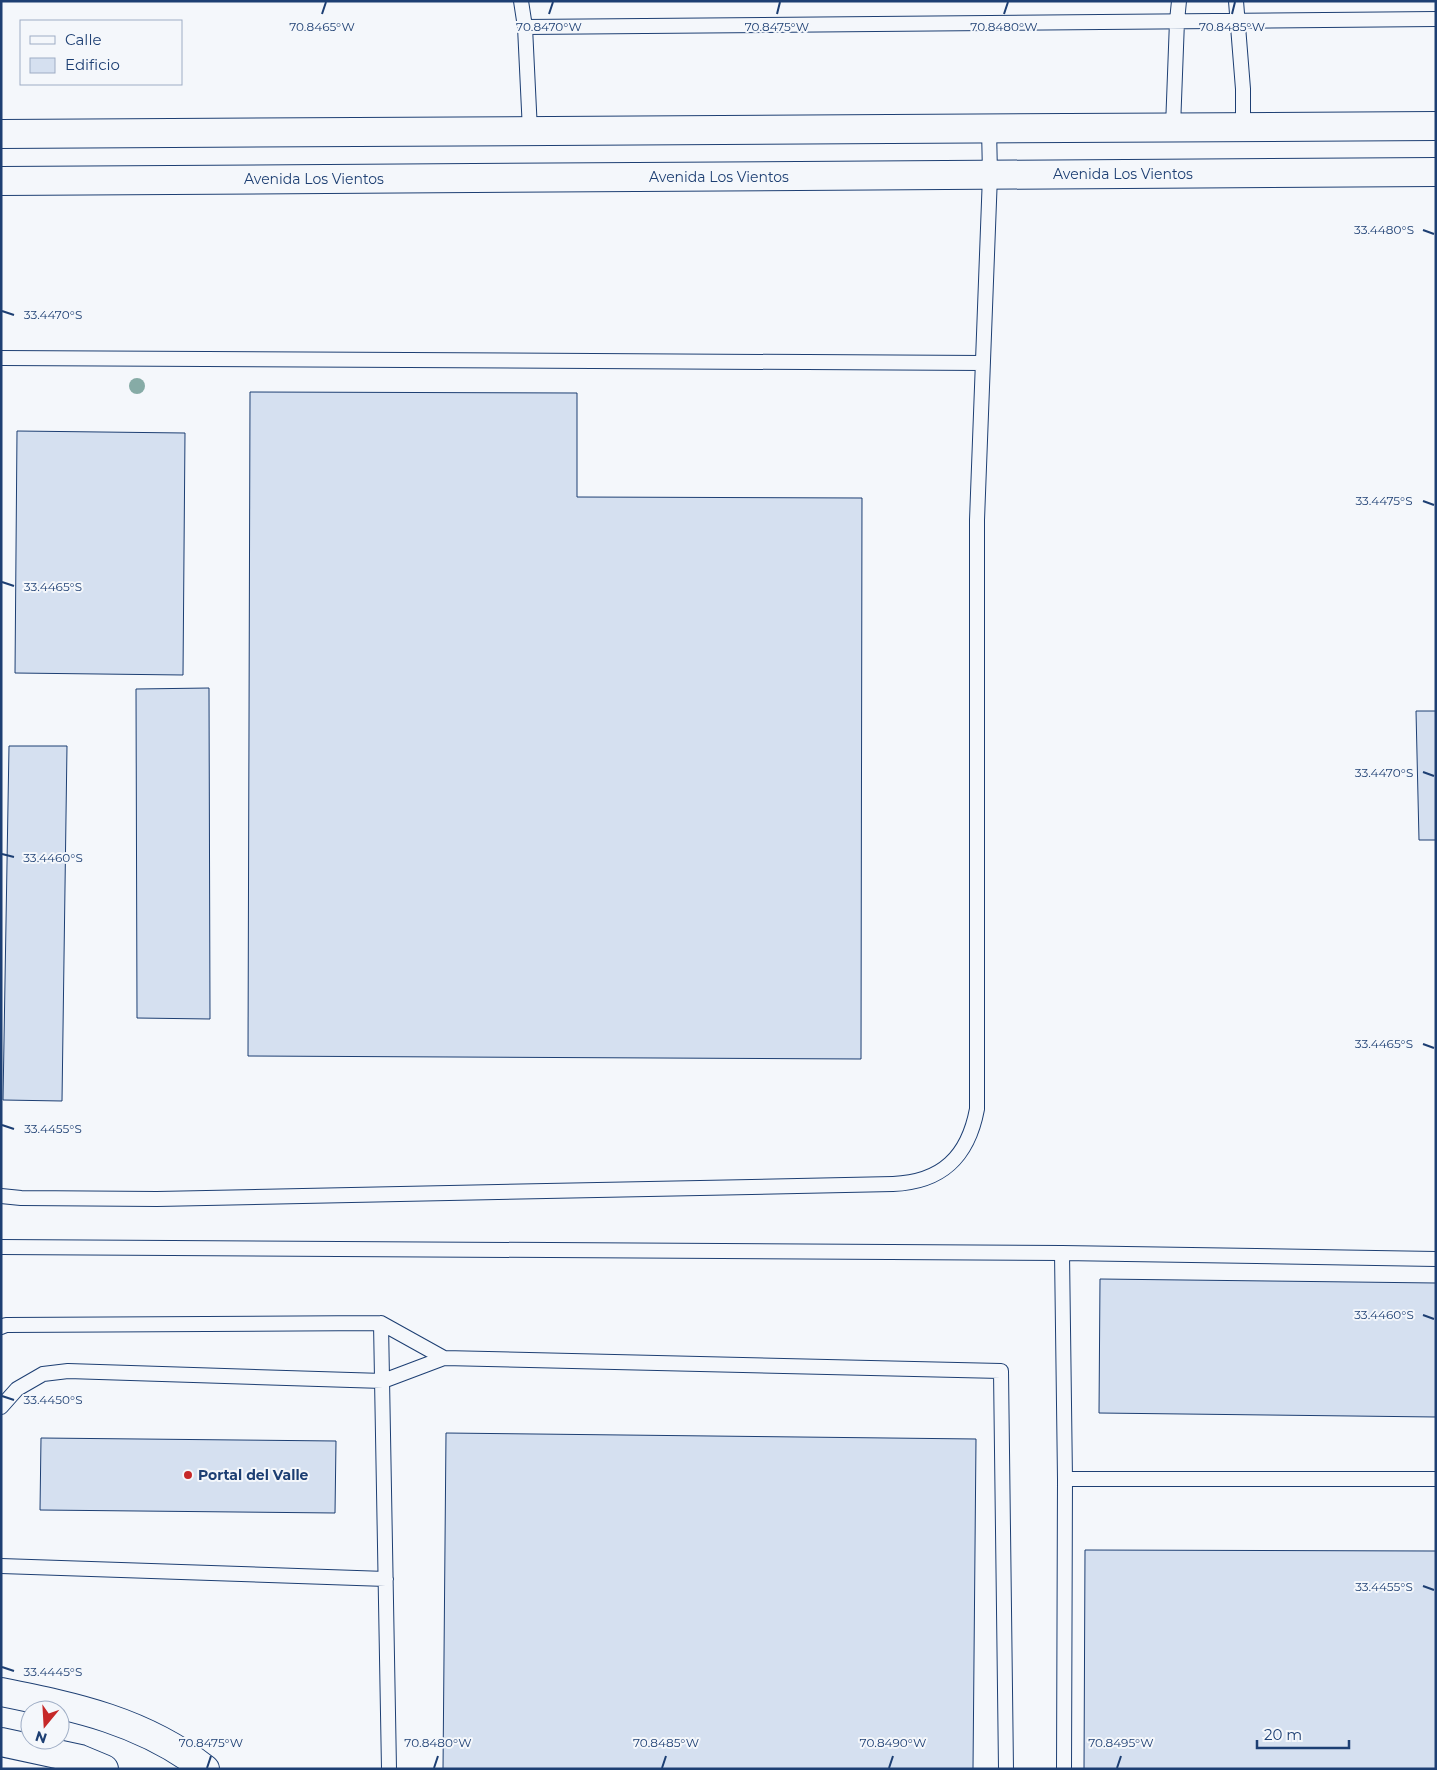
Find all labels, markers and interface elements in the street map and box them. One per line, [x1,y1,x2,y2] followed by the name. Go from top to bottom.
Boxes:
[289,19,355,34] text: 70.8465°W
[516,19,582,34] text: 70.8470°W
[745,19,809,34] text: 70.8475°W
[970,19,1038,34] text: 70.8480°W
[1199,19,1265,34] text: 70.8485°W
[20,20,182,85] legend
[65,30,102,49] text: Calle
[65,55,120,74] text: Edificio
[1053,165,1193,183] street label: Avenida Los Vientos
[649,168,789,186] street label: Avenida Los Vientos
[244,170,384,188] street label: Avenida Los Vientos
[1354,222,1414,237] text: 33.4480°S
[24,307,82,322] text: 33.4470°S
[1355,493,1413,508] text: 33.4475°S
[24,579,82,594] text: 33.4465°S
[1355,765,1413,780] text: 33.4470°S
[23,850,83,865] text: 33.4460°S
[1355,1036,1413,1051] text: 33.4465°S
[24,1121,82,1136] text: 33.4455°S
[1354,1307,1414,1322] text: 33.4460°S
[23,1392,83,1407] text: 33.4450°S
[198,1466,309,1484] place label: Portal del Valle
[182,1469,194,1481] marker: Portal del Valle
[1355,1579,1413,1594] text: 33.4455°S
[24,1664,82,1679] text: 33.4445°S
[20,1700,70,1750] north arrow
[1257,1718,1350,1750] scale bar
[1264,1725,1302,1744] text: 20 m
[33,1727,49,1748] text: N
[179,1735,243,1750] text: 70.8475°W
[404,1735,472,1750] text: 70.8480°W
[633,1735,699,1750] text: 70.8485°W
[860,1735,926,1750] text: 70.8490°W
[1088,1735,1154,1750] text: 70.8495°W

